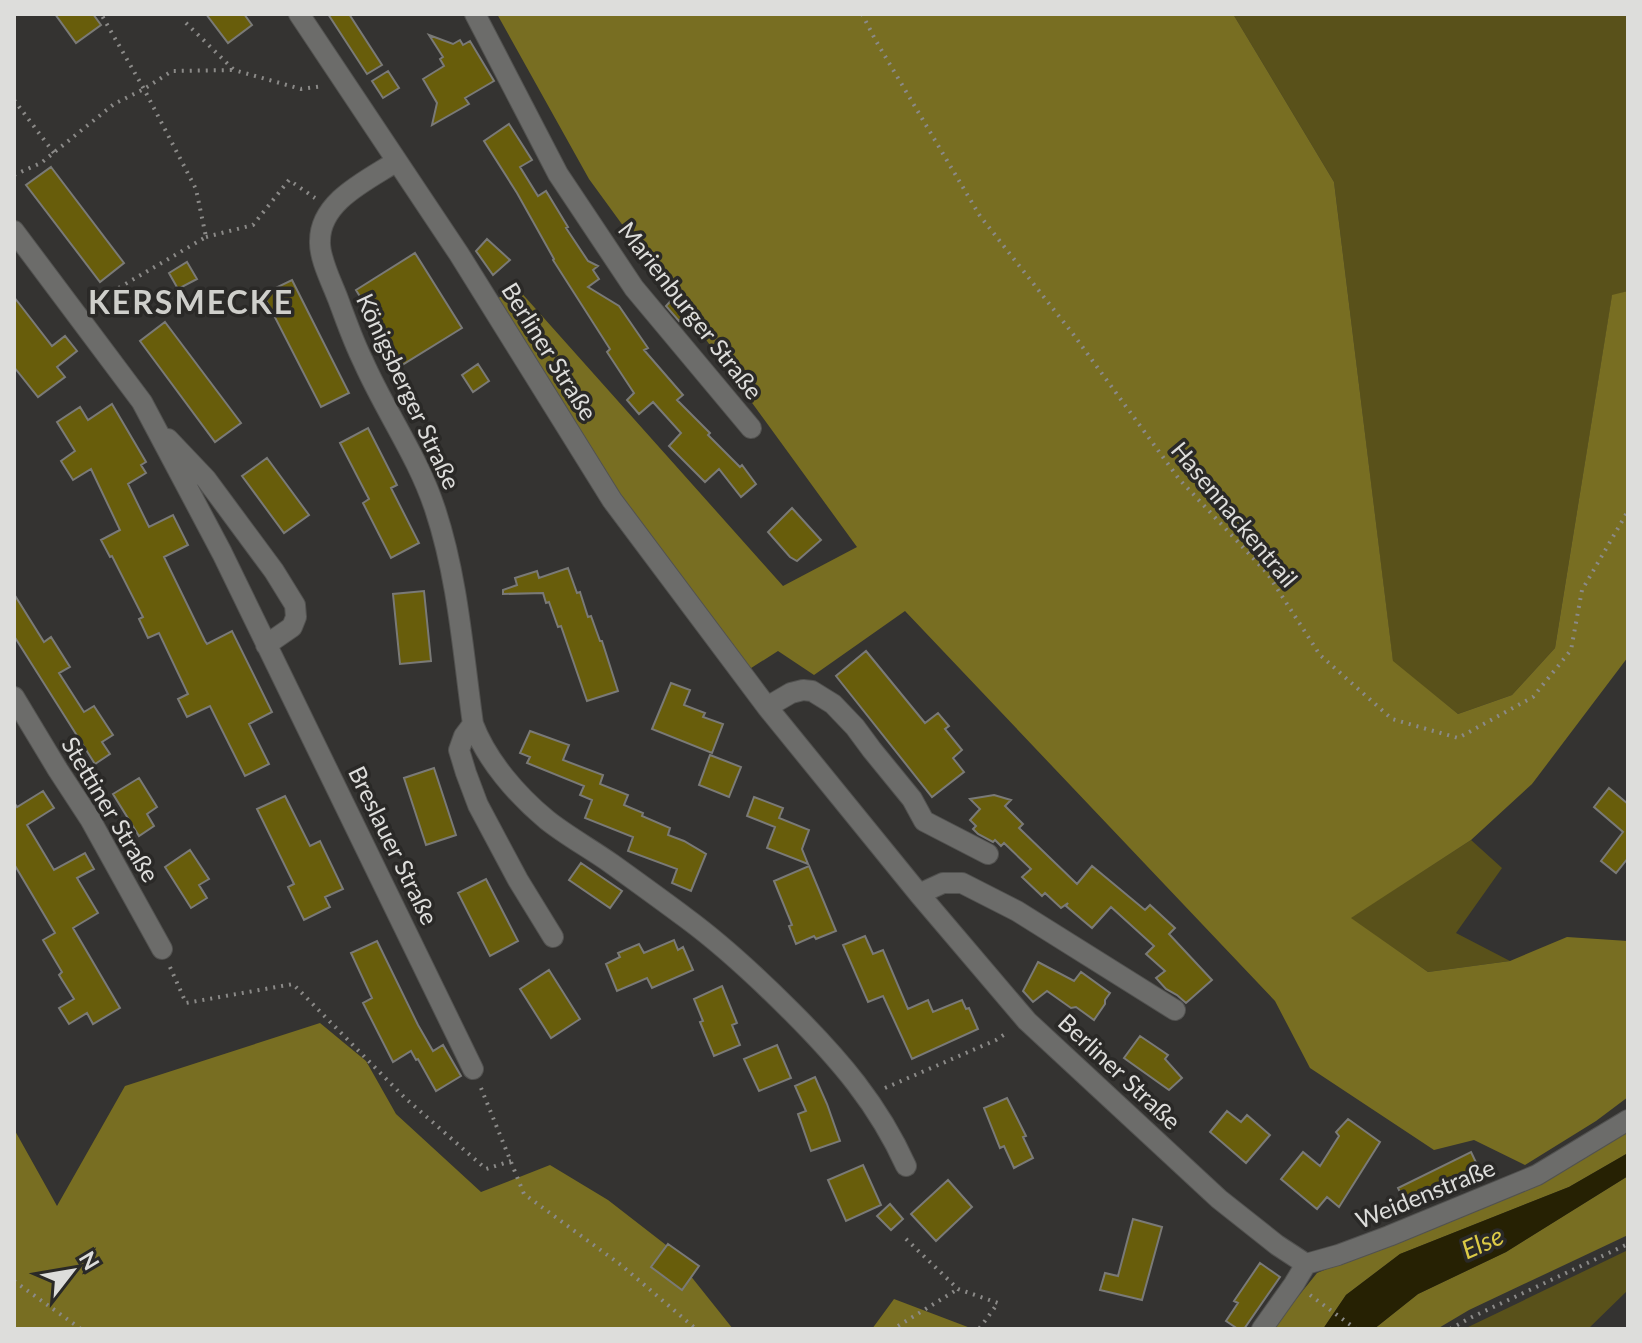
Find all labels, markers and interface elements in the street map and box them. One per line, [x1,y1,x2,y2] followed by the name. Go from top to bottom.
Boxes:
[613,215,769,405] street label: Marienburger Straße
[496,277,604,425] street label: Berliner Straße
[88,282,294,321] district label: KERSMECKE
[351,288,467,494] street label: Königsberger Straße
[1166,435,1304,593] street label: Hasennackentrail
[56,731,166,887] street label: Stettiner Straße
[343,761,445,929] street label: Breslauer Straße
[1053,1007,1187,1135] street label: Berliner Straße
[1351,1152,1499,1234] street label: Weidenstraße
[1456,1219,1508,1265] water label: Else
[32,1231,112,1311] north arrow
[74,1246,106,1275] text: N

